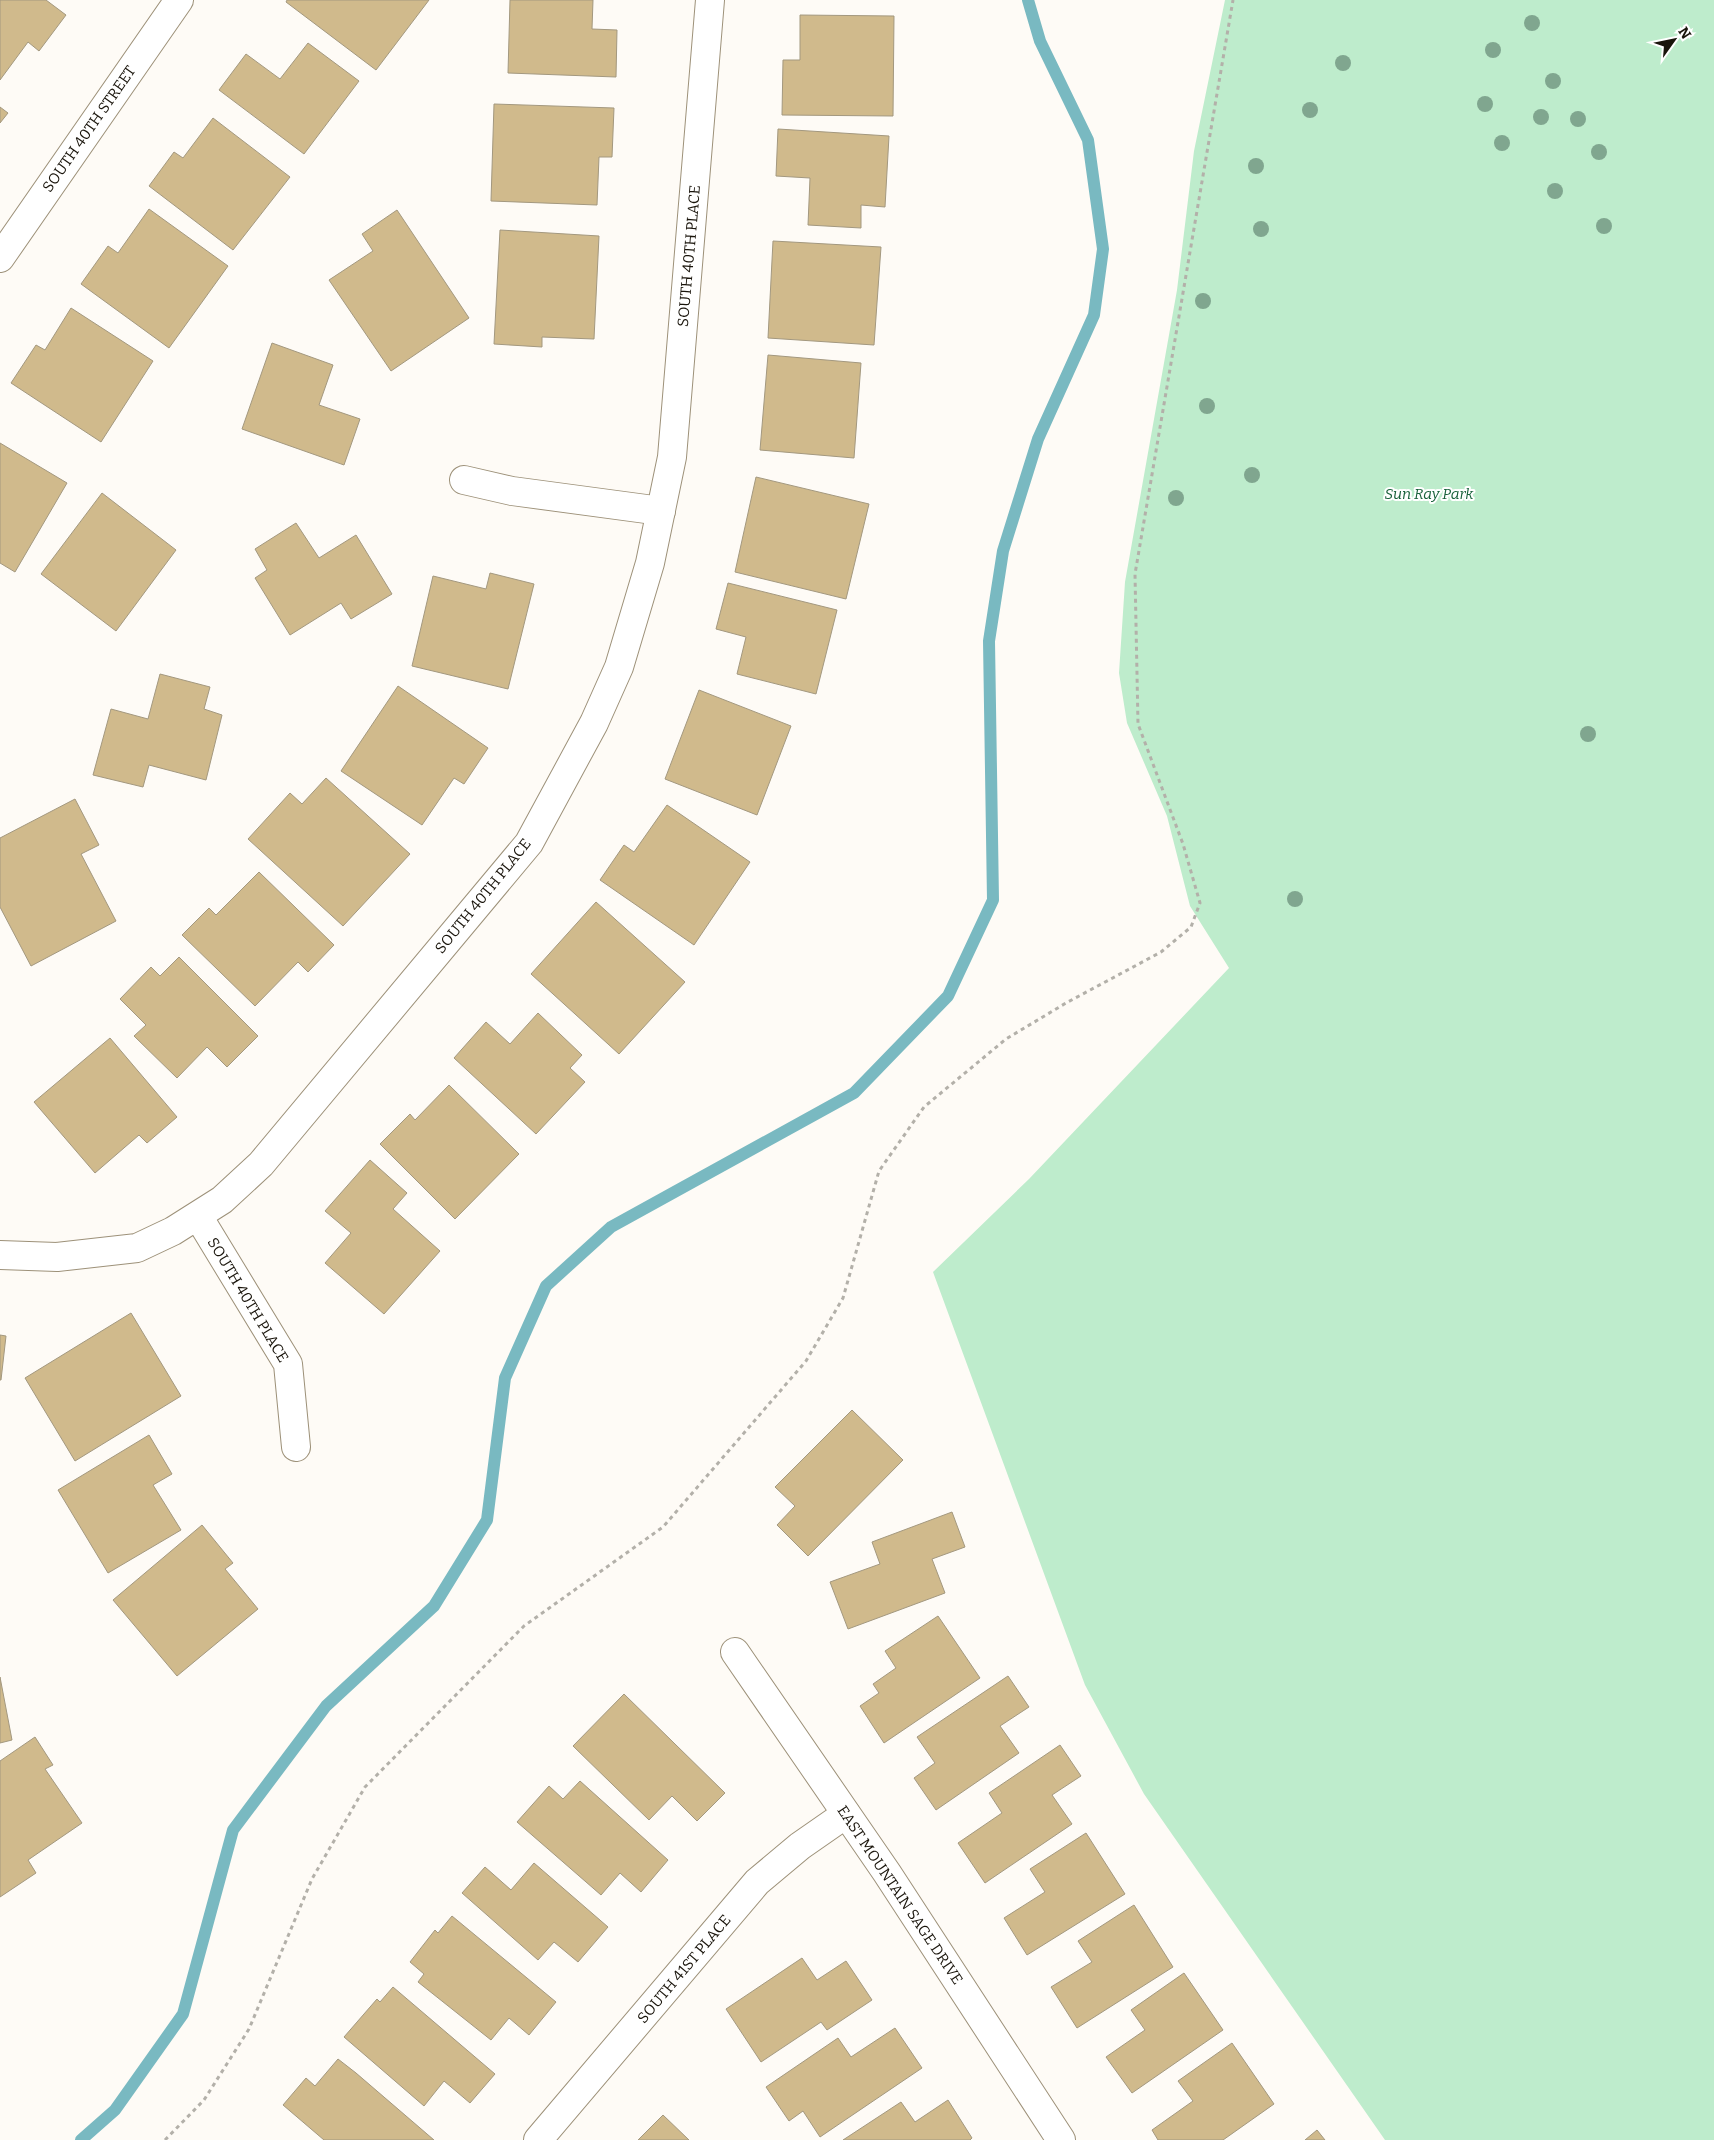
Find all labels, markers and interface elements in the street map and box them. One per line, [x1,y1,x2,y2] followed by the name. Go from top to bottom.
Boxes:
[1649,15,1699,65] north arrow
[1674,24,1695,43] text: N
[39,62,140,196] street label: SOUTH 40TH STREET
[674,184,704,328] street label: SOUTH 40TH PLACE
[1385,485,1474,503] park label: Sun Ray Park
[431,835,535,957] street label: SOUTH 40TH PLACE
[204,1234,292,1366] street label: SOUTH 40TH PLACE
[833,1802,967,1988] street label: EAST MOUNTAIN SAGE DRIVE
[633,1911,735,2027] street label: SOUTH 41ST PLACE

